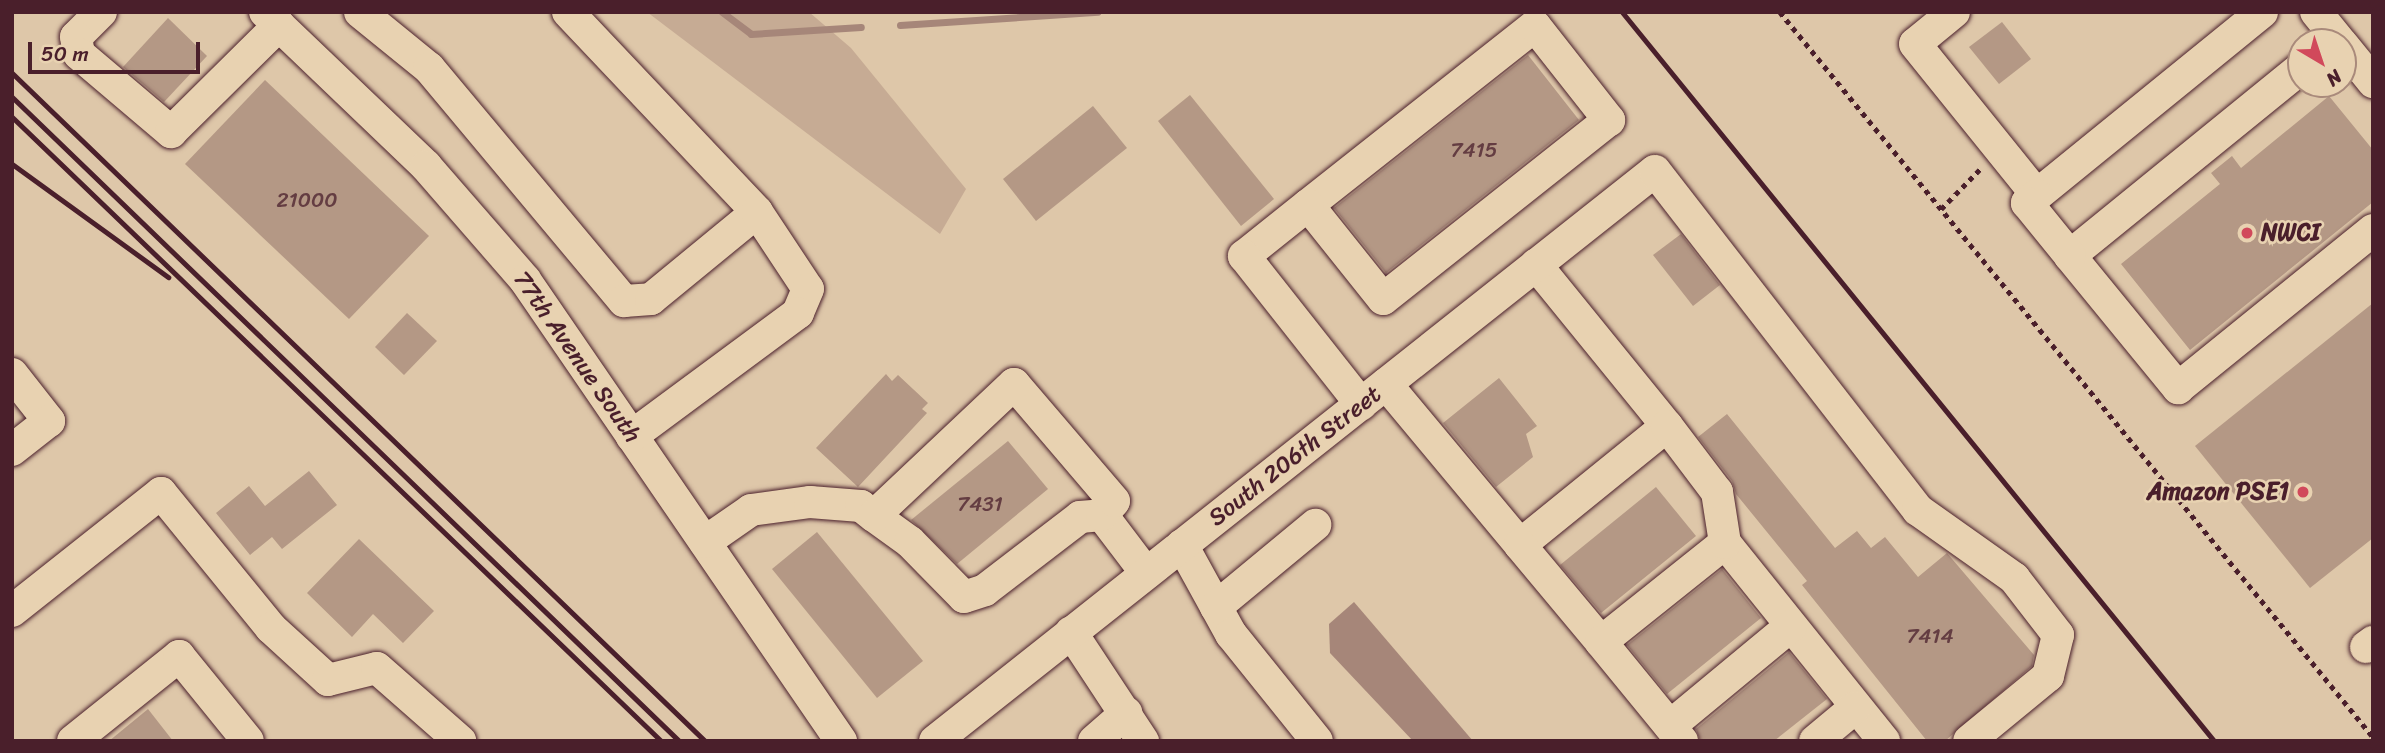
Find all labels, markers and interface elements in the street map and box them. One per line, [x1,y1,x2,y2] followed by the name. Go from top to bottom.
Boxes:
[32,28,203,72] scale bar
[2287,28,2357,98] north arrow
[41,35,89,73] text: 50 m
[2319,61,2350,95] text: N
[1451,137,1497,163] house number: 7415
[277,187,337,213] house number: 21000
[2261,219,2320,247] place label: NWCI
[2239,225,2255,241] marker: NWCI
[507,266,647,448] street label: 77th Avenue South
[1203,380,1387,532] street label: South 206th Street
[2147,478,2289,506] place label: Amazon PSE1
[2295,484,2311,500] marker: Amazon PSE1
[957,491,1003,517] house number: 7431
[1906,623,1954,649] house number: 7414

